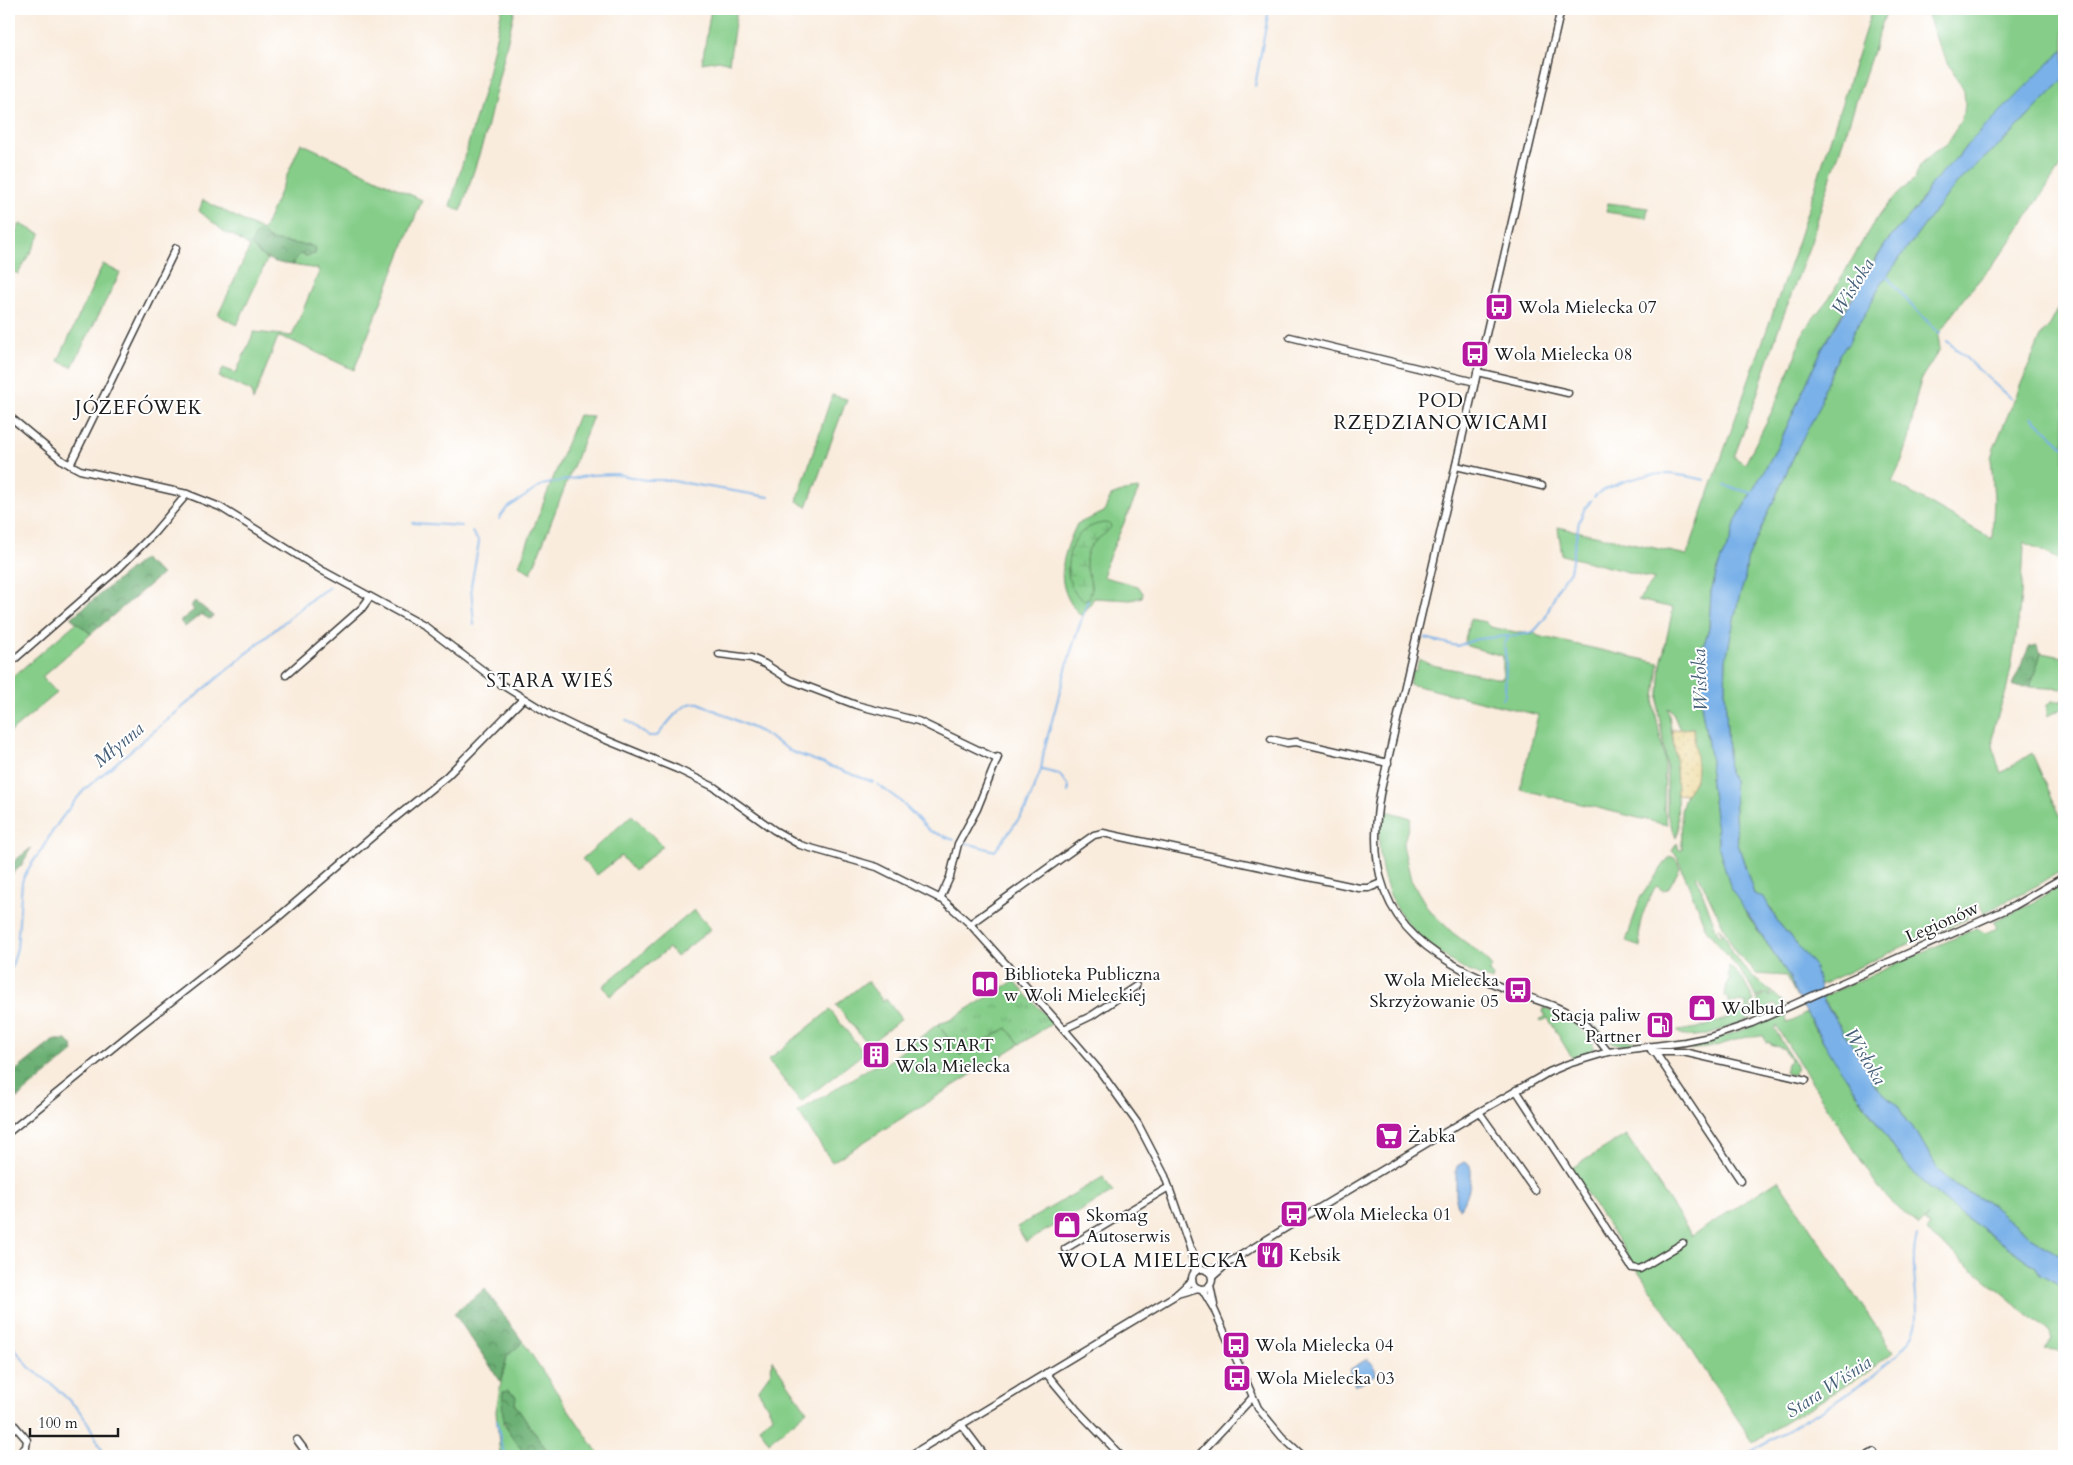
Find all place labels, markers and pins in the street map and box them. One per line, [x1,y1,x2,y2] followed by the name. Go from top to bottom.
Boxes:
[1484,292,1514,322] bus stop icon: Wola Mielecka 07
[1517,295,1657,320] place label: Wola Mielecka 07
[1460,339,1490,369] bus stop icon: Wola Mielecka 08
[1493,342,1633,367] place label: Wola Mielecka 08
[1004,962,1161,1008] place label: Biblioteka Publiczna w Woli Mieleckiej
[1370,968,1499,1014] place label: Wola Mielecka Skrzyżowanie 05
[970,969,1000,999] library icon: Biblioteka Publiczna w Woli Mieleckiej
[1503,975,1533,1005] bus stop icon: Wola Mielecka Skrzyżowanie 05
[1687,993,1717,1023] shop icon: Wolbud
[1720,996,1785,1021] place label: Wolbud
[1551,1003,1642,1049] place label: Stacja paliw Partner
[1645,1010,1675,1040] fuel station icon: Stacja paliw Partner
[894,1033,1011,1079] place label: LKS START Wola Mielecka
[861,1040,891,1070] building icon: LKS START Wola Mielecka
[1374,1121,1404,1151] supermarket icon: Żabka
[1408,1124,1456,1149] place label: Żabka
[1279,1199,1309,1229] bus stop icon: Wola Mielecka 01
[1312,1202,1452,1227] place label: Wola Mielecka 01
[1086,1203,1170,1249] place label: Skomag Autoserwis
[1052,1210,1082,1240] shop icon: Skomag Autoserwis
[1255,1240,1285,1270] restaurant icon: Kebsik
[1289,1243,1341,1268] place label: Kebsik
[1221,1330,1251,1360] bus stop icon: Wola Mielecka 04
[1254,1333,1394,1358] place label: Wola Mielecka 04
[1222,1363,1252,1393] bus stop icon: Wola Mielecka 03
[1255,1366,1395,1391] place label: Wola Mielecka 03

